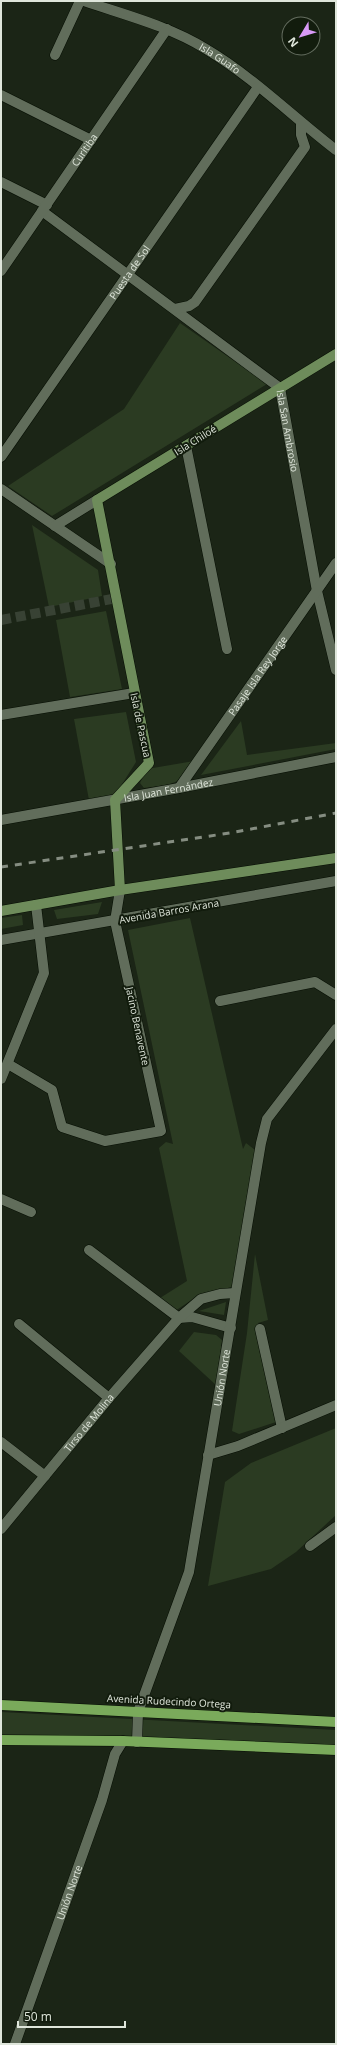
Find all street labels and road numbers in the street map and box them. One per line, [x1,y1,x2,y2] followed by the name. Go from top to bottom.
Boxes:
[197,39,243,77] street label: Isla Guafo
[68,131,100,169] street label: Curitiba
[106,242,153,302] street label: Puesta de Sol
[273,389,302,473] street label: Isla San Ambrosio
[171,421,219,458] street label: Isla Chiloé
[225,633,290,718] street label: Pasaje Isla Rey Jorge
[127,692,155,758] street label: Isla de Pascua
[123,774,214,805] street label: Isla Juan Fernández
[118,895,220,927] street label: Avenida Barros Arana
[123,984,153,1067] street label: Jacino Benavente
[210,1348,233,1407] street label: Unión Norte
[61,1390,117,1455] street label: Tirso de Molina
[107,1691,231,1711] street label: Avenida Rudecindo Ortega
[53,1863,85,1922] street label: Unión Norte

